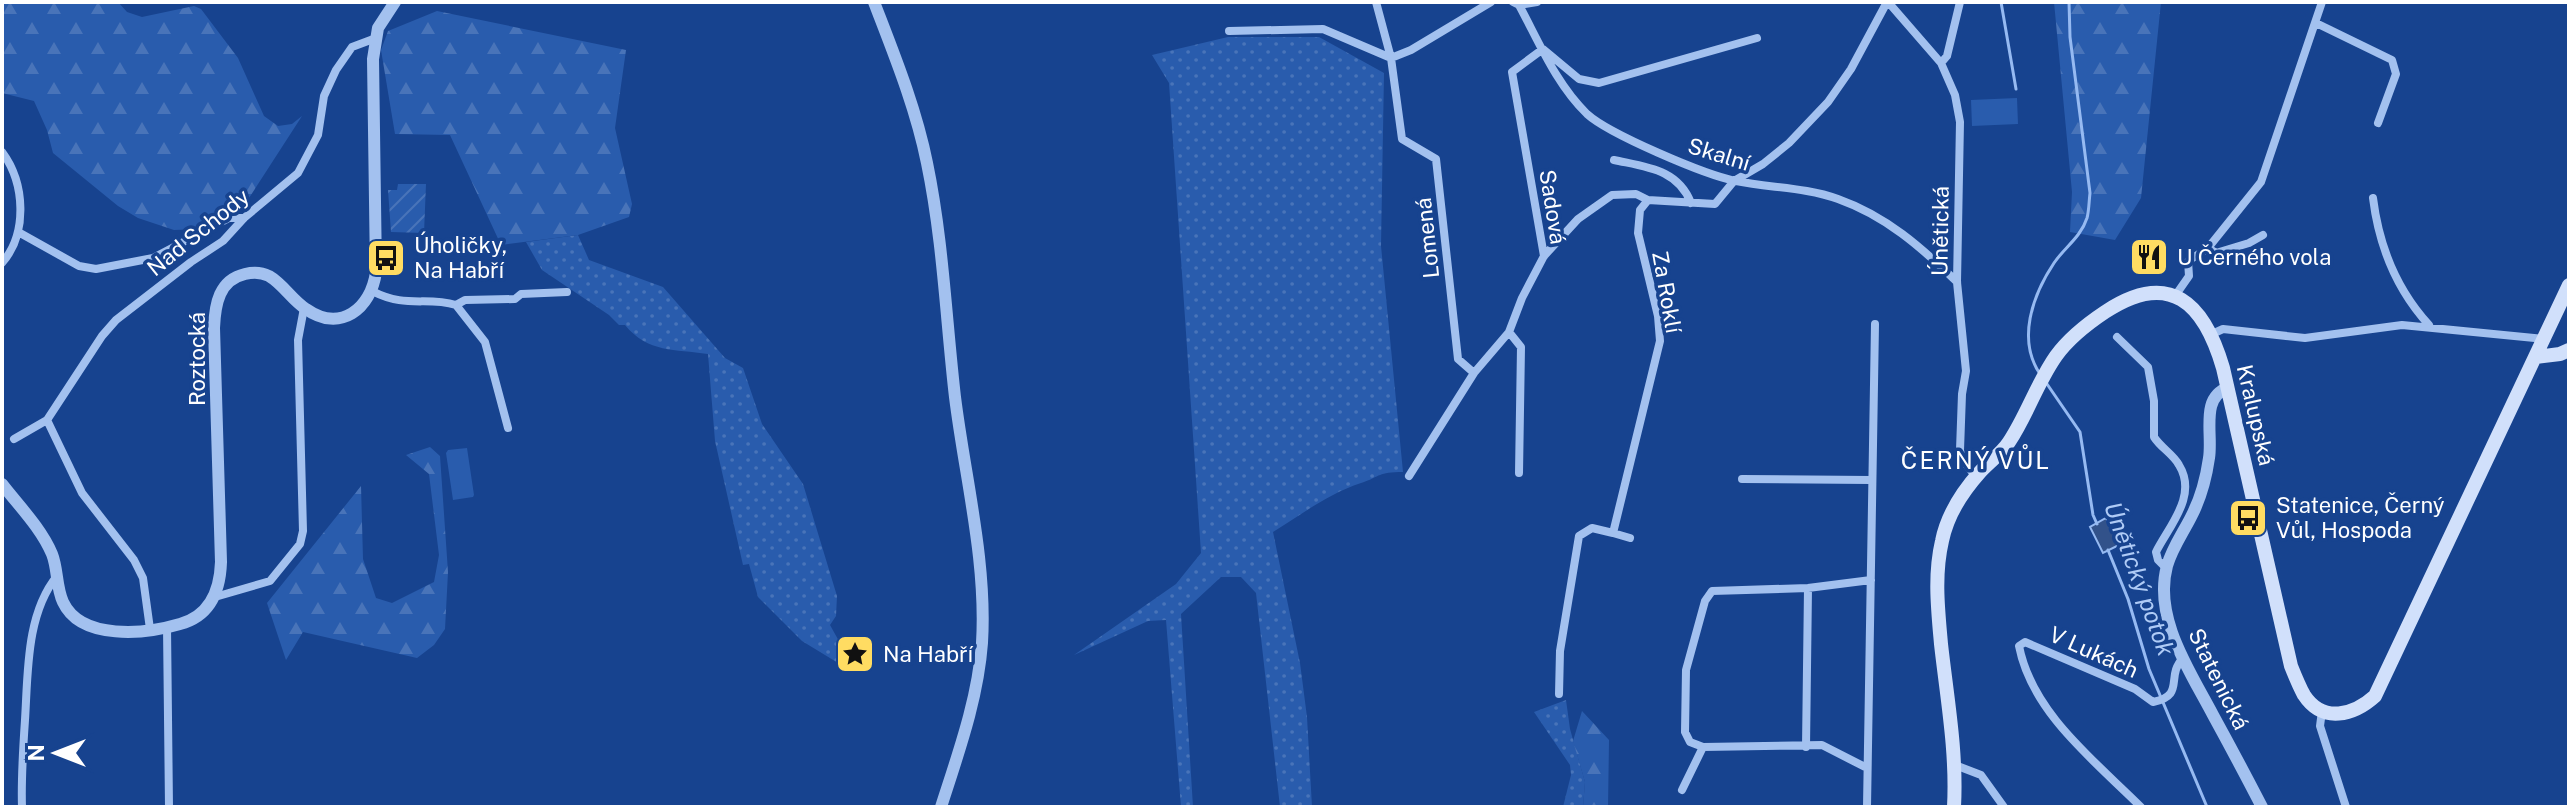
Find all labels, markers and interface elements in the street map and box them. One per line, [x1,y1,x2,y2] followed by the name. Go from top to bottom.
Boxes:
[1685,132,1754,176] street label: Skalní
[1534,168,1572,246] street label: Sadová
[142,183,254,281] street label: Nad Schody
[1925,186,1954,276] street label: Únětická
[1410,196,1444,280] street label: Lomená
[414,231,507,283] place label: Úholičky, Na Habří
[2128,236,2170,278] restaurant icon: U Černého vola
[365,237,407,279] bus stop icon: Úholičky, Na Habří
[2177,244,2331,270] place label: U Černého vola
[1647,249,1687,336] street label: Za Roklí
[184,312,210,406] street label: Roztocká
[2232,362,2280,468] street label: Kralupská
[1901,444,2051,474] district label: ČERNÝ VŮL
[2276,492,2445,543] place label: Statenice, Černý Vůl, Hospoda
[2227,497,2269,539] bus stop icon: Statenice, Černý Vůl, Hospoda
[2099,498,2181,659] water label: Únětický potok
[2046,621,2142,683] street label: V Lukách
[2183,624,2255,734] street label: Statenická
[834,633,876,675] place icon: Na Habří
[883,641,974,667] place label: Na Habří
[16,713,96,793] north arrow
[23,744,49,762] text: N

